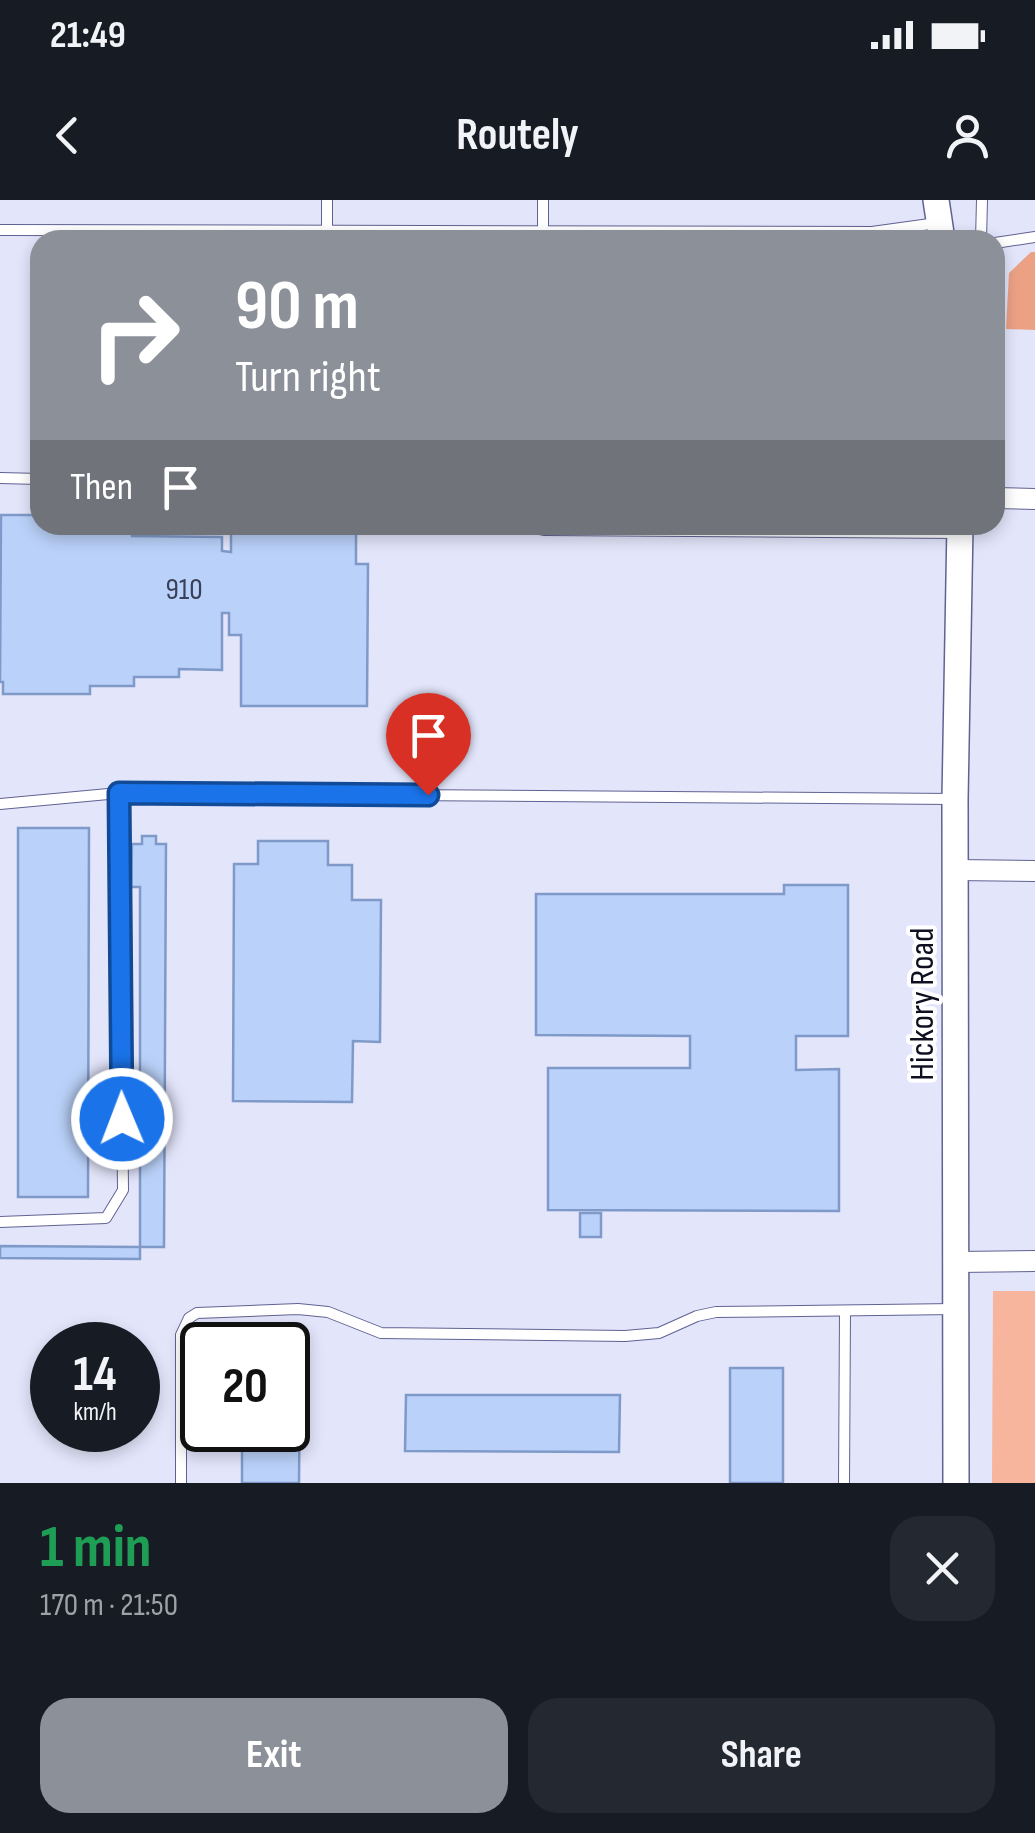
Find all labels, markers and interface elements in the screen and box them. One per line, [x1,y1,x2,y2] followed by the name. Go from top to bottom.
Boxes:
[50,13,126,58] text: 21:49
[40,108,95,163] icon: back
[456,108,579,163] text: Routely
[940,108,995,163] icon: person
[235,265,359,349] text: 90 m
[70,270,200,400] icon: right
[235,350,381,405] text: Turn right
[153,460,208,515] icon: arrive
[70,465,133,510] text: Then
[165,572,203,608] house number: 910
[386,693,471,796] pin
[401,708,456,763] icon: arrive
[901,927,944,1081] street label: Hickory Road
[70,1067,174,1171] position arrow
[180,1322,310,1452] speed limit sign: 20
[73,1345,117,1405] text: 14
[73,1397,117,1428] text: km/h
[40,1512,152,1584] text: 1 min
[890,1516,995,1621] button: close
[40,1586,178,1625] text: 170 m · 21:50
[40,1698,508,1813] button: Exit
[528,1698,995,1813] button: Share

